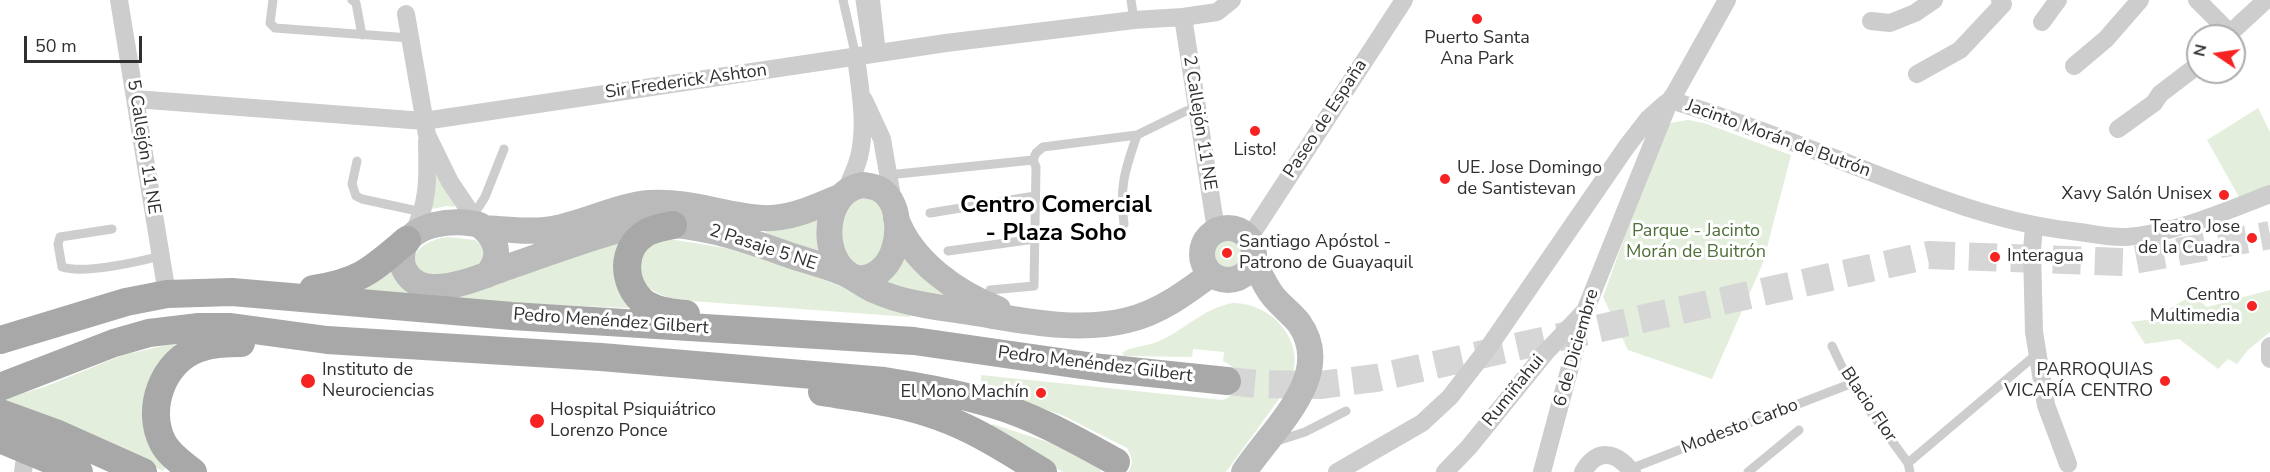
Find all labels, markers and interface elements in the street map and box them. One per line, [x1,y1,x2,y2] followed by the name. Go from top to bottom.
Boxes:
[1470,12,1484,26] marker: Puerto Santa Ana Park
[27,24,146,62] scale bar
[2186,24,2246,84] north arrow
[1424,28,1530,70] place label: Puerto Santa Ana Park
[35,34,77,58] text: 50 m
[2188,42,2212,59] text: N
[1178,54,1220,192] street label: 2 Callejón 11 NE
[1280,56,1372,182] street label: Paseo de España
[604,60,768,104] street label: Sir Frederick Ashton
[122,78,164,216] street label: 5 Callejón 11 NE
[1683,96,1873,182] street label: Jacinto Morán de Butrón
[1248,124,1262,138] marker: Listo!
[1234,140,1276,162] place label: Listo!
[1457,158,1602,201] place label: UE. Jose Domingo de Santistevan
[1438,172,1452,186] marker: UE. Jose Domingo de Santistevan
[2062,184,2212,206] place label: Xavy Salón Unisex
[2217,188,2231,202] marker: Xavy Salón Unisex
[960,192,1152,248] district label: Centro Comercial - Plaza Soho
[2138,217,2240,260] place label: Teatro Jose de la Cuadra
[706,220,820,276] street label: 2 Pasaje 5 NE
[1626,221,1766,264] park label: Parque - Jacinto Morán de Buitrón
[2245,231,2259,245] marker: Teatro Jose de la Cuadra
[1239,232,1413,274] place label: Santiago Apóstol - Patrono de Guayaquil
[1220,246,1234,260] marker: Santiago Apóstol - Patrono de Guayaquil
[2007,246,2084,268] place label: Interagua
[1988,250,2002,264] marker: Interagua
[2150,285,2240,328] place label: Centro Multimedia
[1550,287,1604,409] street label: 6 de Diciembre
[2245,299,2259,313] marker: Centro Multimedia
[513,304,709,340] street label: Pedro Menéndez Gilbert
[996,342,1194,388] street label: Pedro Menéndez Gilbert
[1479,351,1549,431] street label: Rumiñahui
[322,360,434,403] place label: Instituto de Neurociencias
[2004,360,2153,403] place label: PARROQUIAS VICARÍA CENTRO
[1835,363,1901,447] street label: Blacio Flor
[299,372,317,390] marker: Instituto de Neurociencias
[2158,374,2172,388] marker: PARROQUIAS VICARÍA CENTRO
[900,382,1029,404] place label: El Mono Machín
[1034,386,1048,400] marker: El Mono Machín
[1679,395,1801,459] street label: Modesto Carbo
[550,400,716,442] place label: Hospital Psiquiátrico Lorenzo Ponce
[528,412,546,430] marker: Hospital Psiquiátrico Lorenzo Ponce

